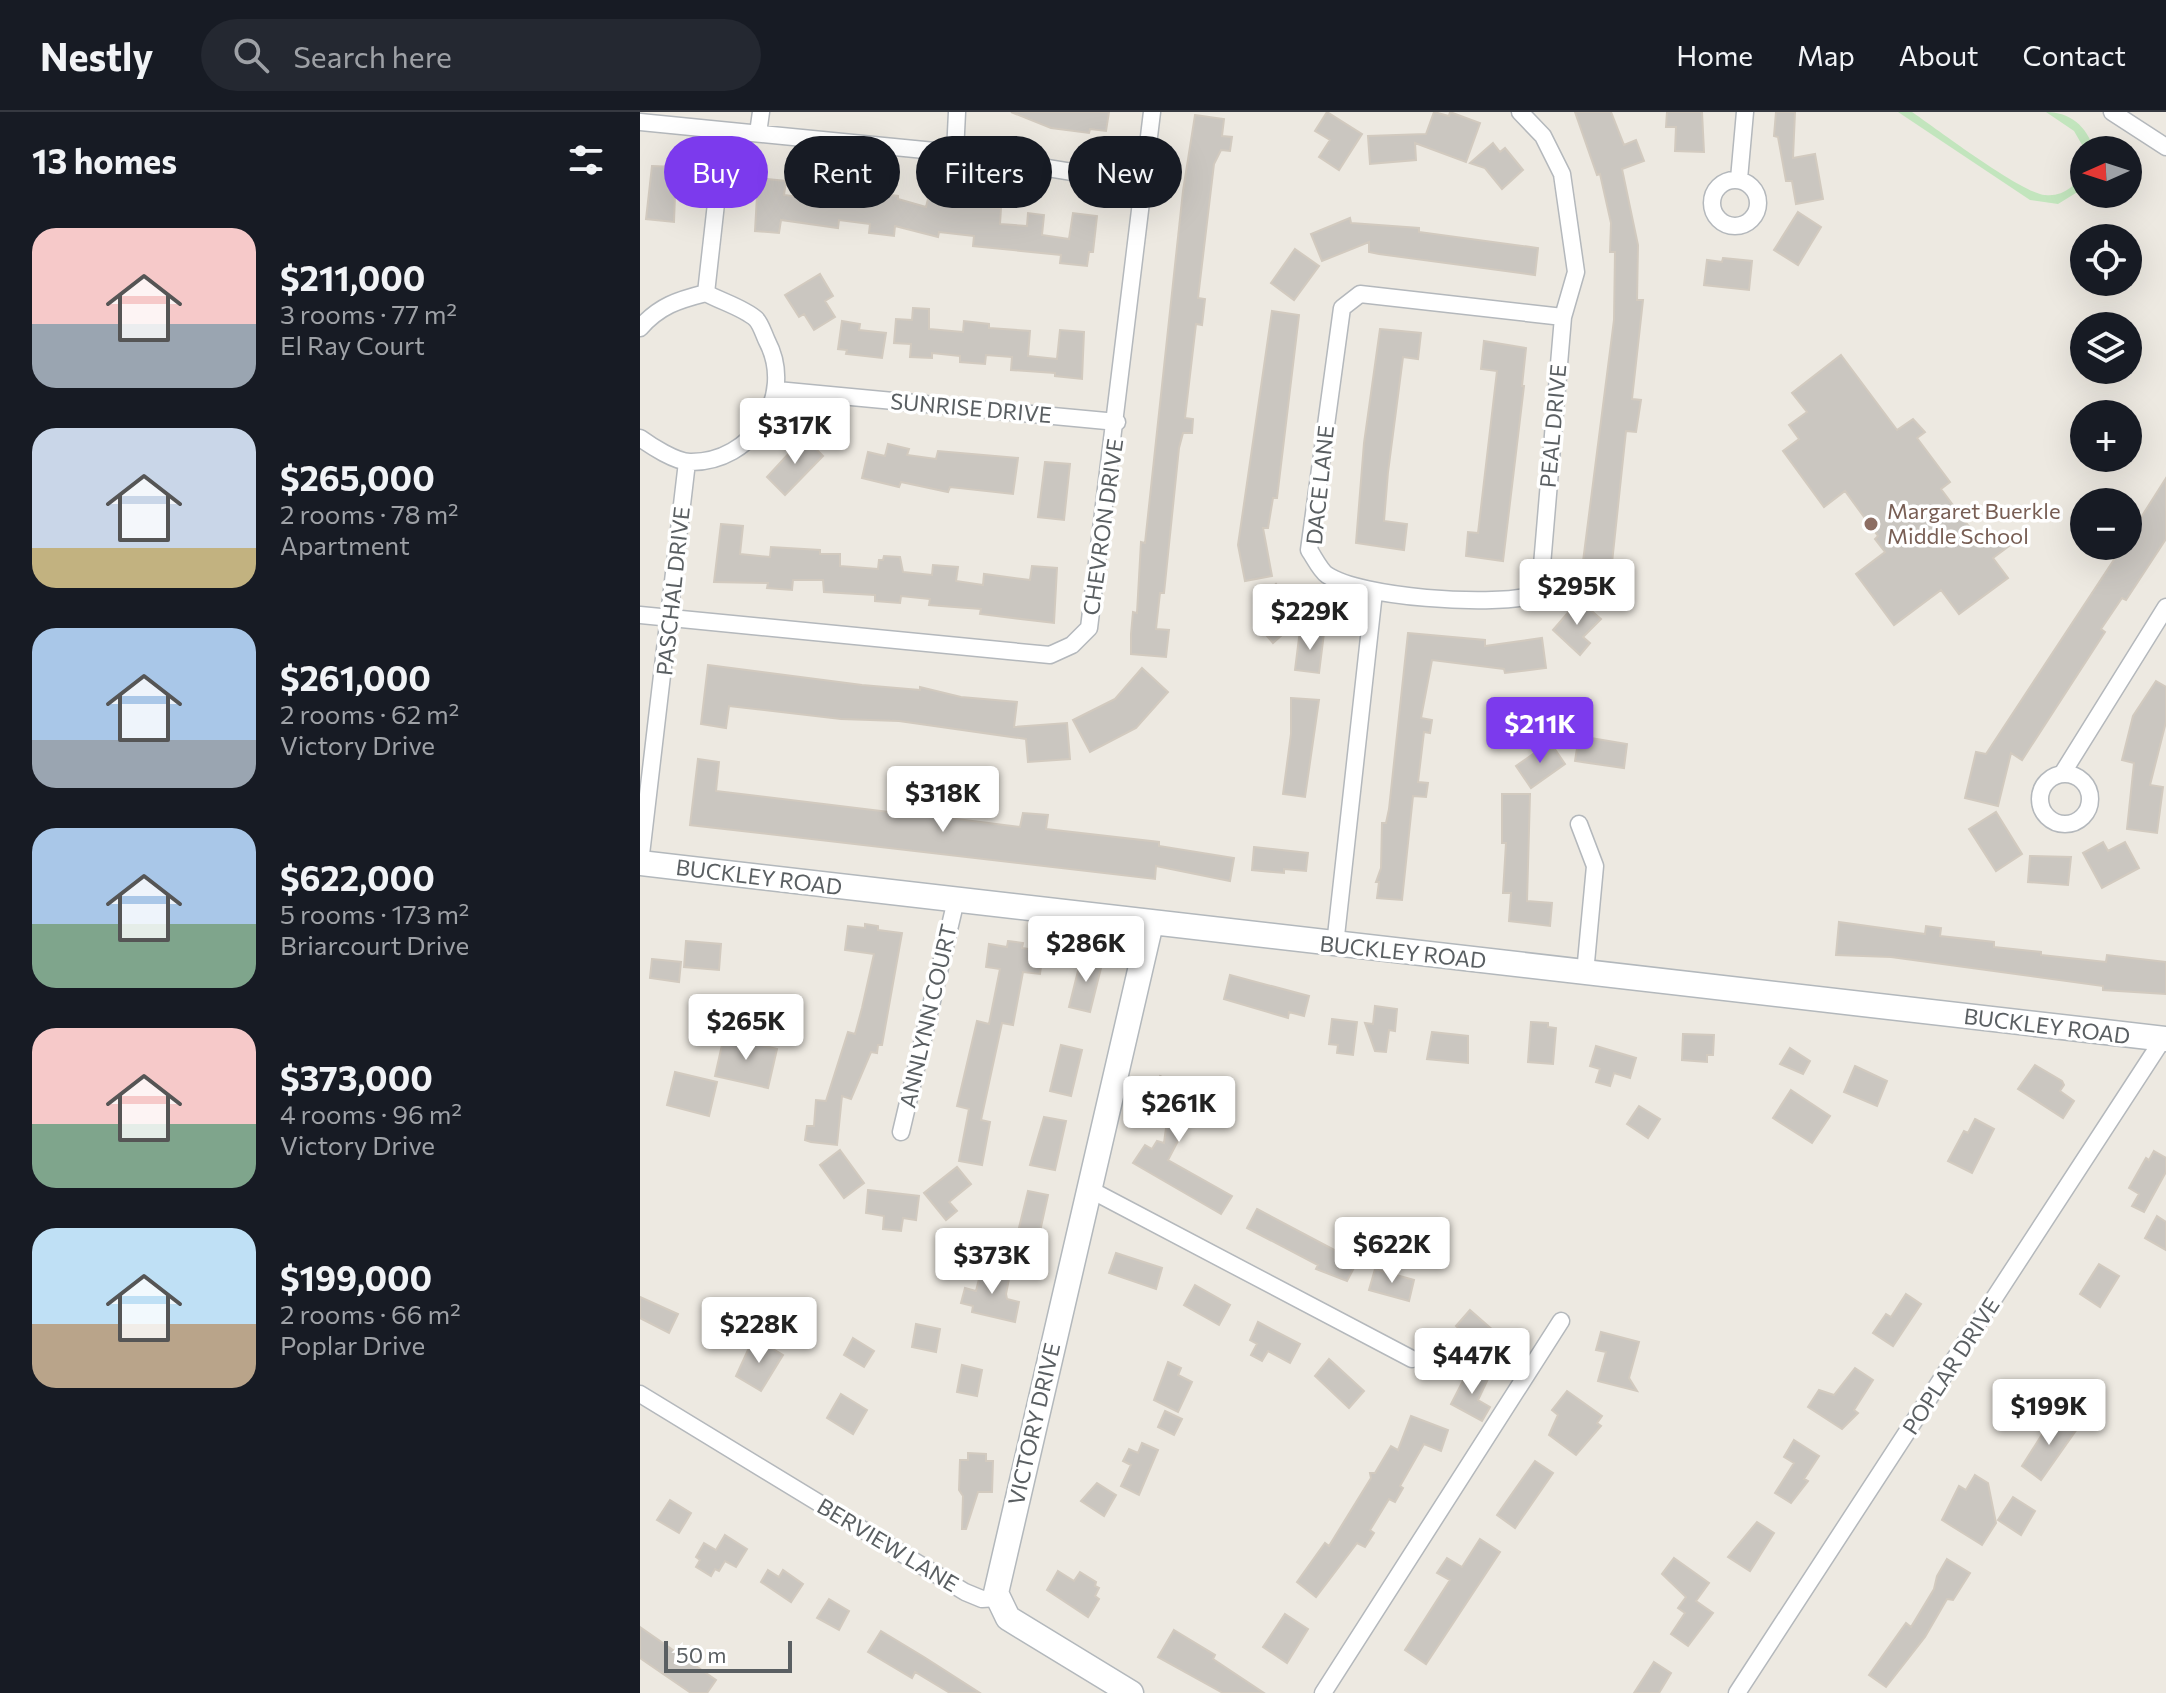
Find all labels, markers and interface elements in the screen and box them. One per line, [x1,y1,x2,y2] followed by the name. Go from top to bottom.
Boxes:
[201,19,761,91] search box
[40,32,153,79] text: Nestly
[229,33,273,77] icon: search
[293,37,452,74] text: Search here
[1676,38,1753,72] text: Home
[1797,38,1855,72] text: Map
[1899,38,1979,72] text: About
[2023,38,2126,72] text: Contact
[664,136,768,208] chip: Buy
[784,136,900,208] chip: Rent
[916,136,1052,208] chip: Filters
[1068,136,1182,208] chip: New
[2070,136,2142,208] north arrow
[2070,136,2142,560] map controls
[564,138,608,182] icon: filters
[32,139,177,181] text: 13 homes
[2070,224,2142,296] button: locate
[280,256,425,298] text: $211,000
[96,260,192,356] icon: home
[280,298,457,329] text: 3 rooms · 77 m²
[2070,312,2142,384] button: layers
[280,329,425,360] text: El Ray Court
[1534,363,1571,489] street label: PEAL DRIVE
[889,387,1053,428] street label: SUNRISE DRIVE
[739,398,851,466] pin: $317K
[2070,400,2142,472] button: +
[758,408,832,439] text: $317K
[1300,424,1339,546] street label: DACE LANE
[1077,437,1128,617] street label: CHEVRON DRIVE
[280,456,435,498] text: $265,000
[96,460,192,556] icon: home
[2070,488,2142,560] button: −
[1887,497,2061,549] place label: Margaret Buerkle Middle School
[280,498,459,529] text: 2 rooms · 78 m²
[650,505,695,677] street label: PASCHAL DRIVE
[1862,515,1880,533] marker: Margaret Buerkle Middle School
[280,529,410,560] text: Apartment
[1521,559,1633,627] pin: $295K
[1538,569,1616,600] text: $295K
[1254,584,1366,652] pin: $229K
[1271,594,1349,625] text: $229K
[280,656,431,698] text: $261,000
[96,660,192,756] icon: home
[1484,697,1596,765] pin: $211K
[280,698,459,729] text: 2 rooms · 62 m²
[1504,707,1576,738] text: $211K
[280,729,435,760] text: Victory Drive
[887,766,999,834] pin: $318K
[905,776,981,807] text: $318K
[674,853,844,900] street label: BUCKLEY ROAD
[280,856,435,898] text: $622,000
[96,860,192,956] icon: home
[280,898,469,929] text: 5 rooms · 173 m²
[1030,916,1142,984] pin: $286K
[893,921,962,1110] street label: ANNLYNN COURT
[1046,926,1126,957] text: $286K
[280,929,469,960] text: Briarcourt Drive
[1318,929,1488,974] street label: BUCKLEY ROAD
[690,994,802,1062] pin: $265K
[1962,1002,2132,1049] street label: BUCKLEY ROAD
[707,1004,785,1035] text: $265K
[280,1056,433,1098] text: $373,000
[96,1060,192,1156] icon: home
[1123,1076,1235,1144] pin: $261K
[1141,1086,1217,1117] text: $261K
[280,1098,462,1129] text: 4 rooms · 96 m²
[280,1129,435,1160] text: Victory Drive
[1336,1217,1448,1285] pin: $622K
[1353,1227,1431,1258] text: $622K
[936,1228,1048,1296] pin: $373K
[953,1238,1031,1269] text: $373K
[280,1256,432,1298] text: $199,000
[96,1260,192,1356] icon: home
[1896,1292,2005,1439] street label: POPLAR DRIVE
[703,1297,815,1365] pin: $228K
[280,1298,461,1329] text: 2 rooms · 66 m²
[720,1307,798,1338] text: $228K
[1416,1328,1528,1396] pin: $447K
[280,1329,425,1360] text: Poplar Drive
[1433,1338,1511,1369] text: $447K
[1002,1340,1065,1508] street label: VICTORY DRIVE
[1993,1379,2105,1447] pin: $199K
[2011,1389,2087,1420] text: $199K
[813,1492,964,1597] street label: BERVIEW LANE
[664,1637,792,1673] scale bar
[676,1641,726,1668] text: 50 m

